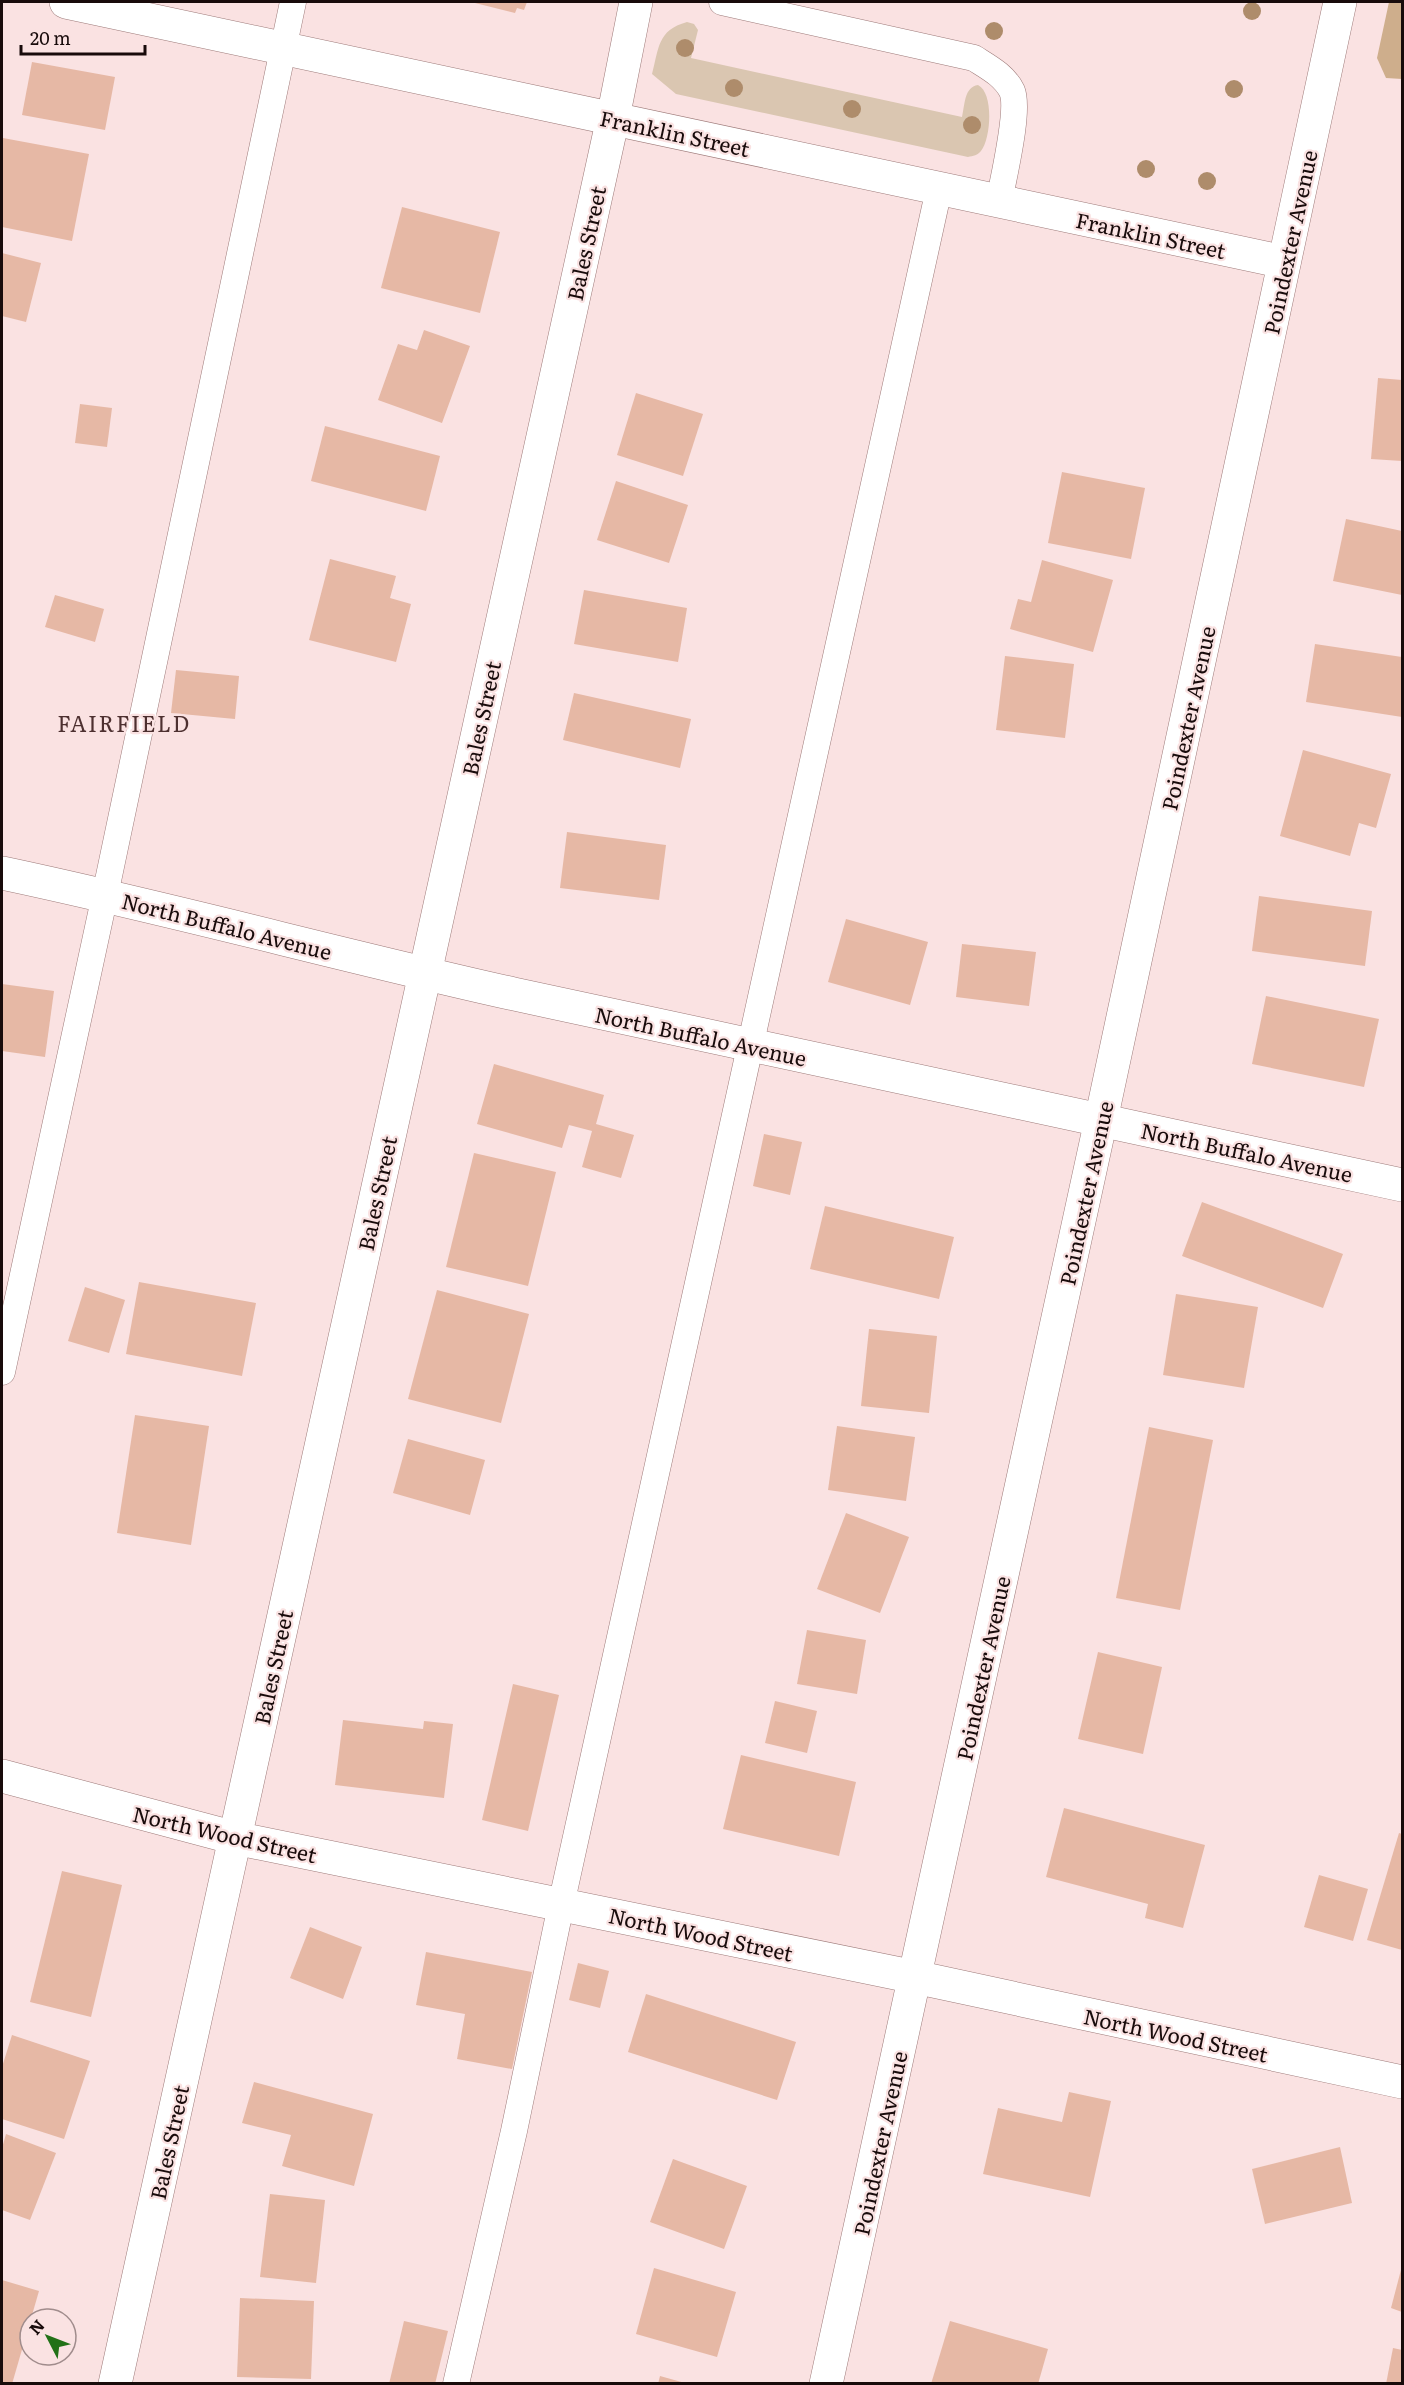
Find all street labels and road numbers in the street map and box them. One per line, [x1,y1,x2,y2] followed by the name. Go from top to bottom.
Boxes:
[597,101,753,163] street label: Franklin Street
[1254,147,1324,337] street label: Poindexter Avenue
[558,182,612,303] street label: Bales Street
[1073,203,1229,265] street label: Franklin Street
[1152,623,1222,813] street label: Poindexter Avenue
[453,657,507,778] street label: Bales Street
[119,884,335,966] street label: North Buffalo Avenue
[592,997,810,1073] street label: North Buffalo Avenue
[1050,1098,1120,1288] street label: Poindexter Avenue
[1138,1113,1356,1189] street label: North Buffalo Avenue
[349,1132,403,1253] street label: Bales Street
[947,1573,1017,1763] street label: Poindexter Avenue
[245,1606,299,1727] street label: Bales Street
[130,1797,321,1869] street label: North Wood Street
[606,1898,797,1968] street label: North Wood Street
[1081,1999,1272,2069] street label: North Wood Street
[844,2048,914,2238] street label: Poindexter Avenue
[141,2081,195,2202] street label: Bales Street

